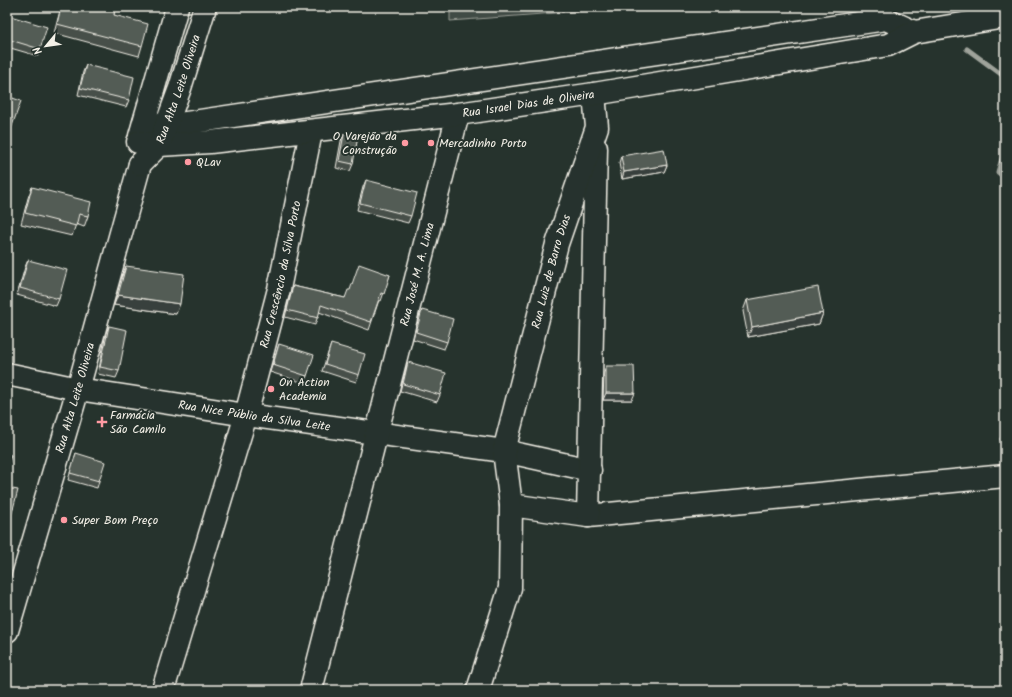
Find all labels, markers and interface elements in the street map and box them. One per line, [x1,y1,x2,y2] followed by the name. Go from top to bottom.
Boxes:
[26,26,66,66] north arrow
[151,32,206,147] street label: Rua Alta Leite Oliveira
[29,43,48,58] text: N
[461,85,596,123] street label: Rua Israel Dias de Oliveira
[333,127,397,160] place label: O Varejão da Construção
[439,134,527,153] place label: Mercadinho Porto
[400,138,410,148] marker: O Varejão da Construção
[426,138,436,148] marker: Mercadinho Porto
[196,153,222,172] place label: QLav
[183,157,193,167] marker: QLav
[255,199,307,350] street label: Rua Crescêncio da Silva Porto
[527,212,576,331] street label: Rua Luiz de Barro Dias
[395,220,440,328] street label: Rua José M. A. Lima
[51,340,100,456] street label: Rua Alta Leite Oliveira
[279,373,330,406] place label: On Action Academia
[266,384,276,394] marker: On Action Academia
[177,396,332,437] street label: Rua Nice Públio da Silva Leite
[110,406,166,439] place label: Farmácia São Camilo
[97,417,107,427] marker: Farmácia São Camilo
[72,511,158,530] place label: Super Bom Preço
[59,515,69,525] marker: Super Bom Preço

